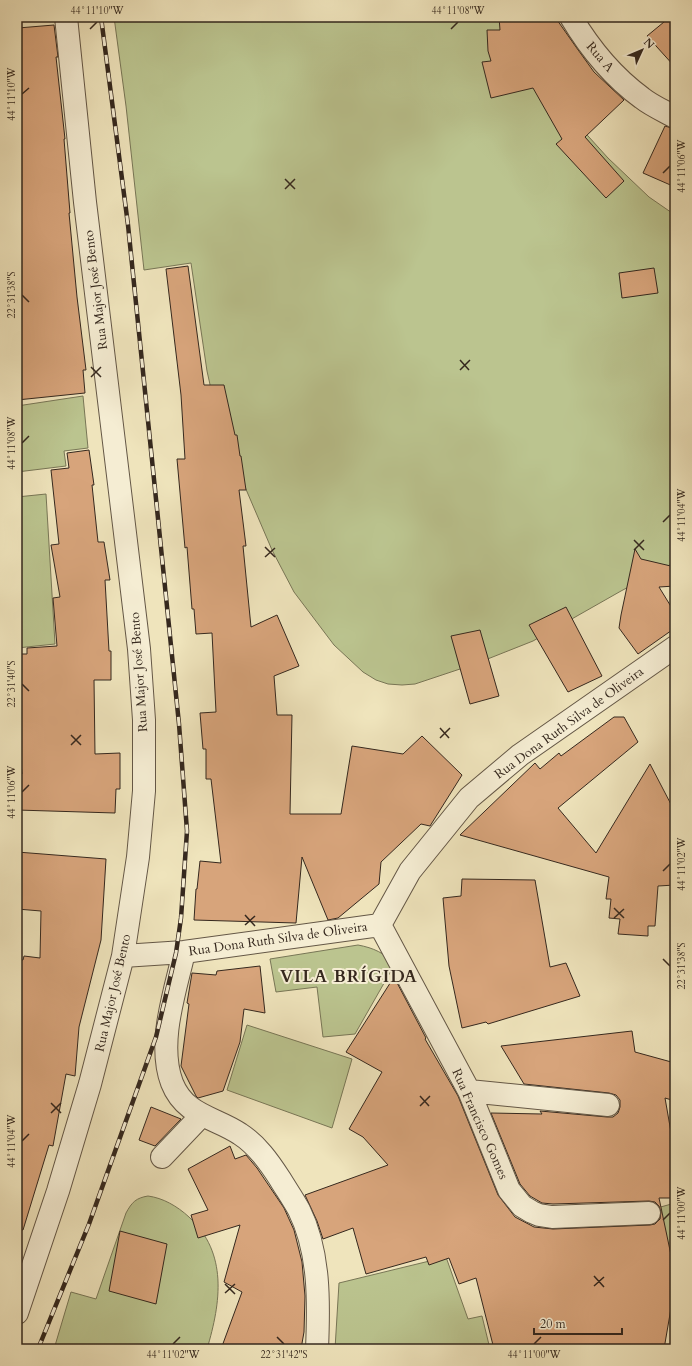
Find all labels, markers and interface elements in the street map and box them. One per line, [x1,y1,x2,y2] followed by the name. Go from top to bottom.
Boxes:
[70,4,125,18] text: 44°11'10"W
[431,4,486,18] text: 44°11'08"W
[622,30,662,70] north arrow
[640,35,658,52] text: N
[582,38,619,76] street label: Rua A
[5,66,19,121] text: 44°11'10"W
[675,138,689,193] text: 44°11'06"W
[80,229,112,351] street label: Rua Major José Bento
[5,271,19,319] text: 22°31'38"S
[5,415,19,470] text: 44°11'08"W
[675,487,689,542] text: 44°11'04"W
[126,611,152,733] street label: Rua Major José Bento
[5,660,19,708] text: 22°31'40"S
[491,662,648,783] street label: Rua Dona Ruth Silva de Oliveira
[5,764,19,819] text: 44°11'06"W
[675,836,689,891] text: 44°11'02"W
[187,917,369,960] street label: Rua Dona Ruth Silva de Oliveira
[91,932,135,1054] street label: Rua Major José Bento
[675,942,689,990] text: 22°31'38"S
[280,965,418,988] district label: VILA BRÍGIDA
[448,1066,512,1182] street label: Rua Francisco Gomes
[5,1113,19,1168] text: 44°11'04"W
[675,1185,689,1240] text: 44°11'00"W
[534,1310,622,1336] scale bar
[540,1316,567,1332] text: 20 m
[146,1348,201,1362] text: 44°11'02"W
[260,1348,308,1362] text: 22°31'42"S
[507,1348,562,1362] text: 44°11'00"W

